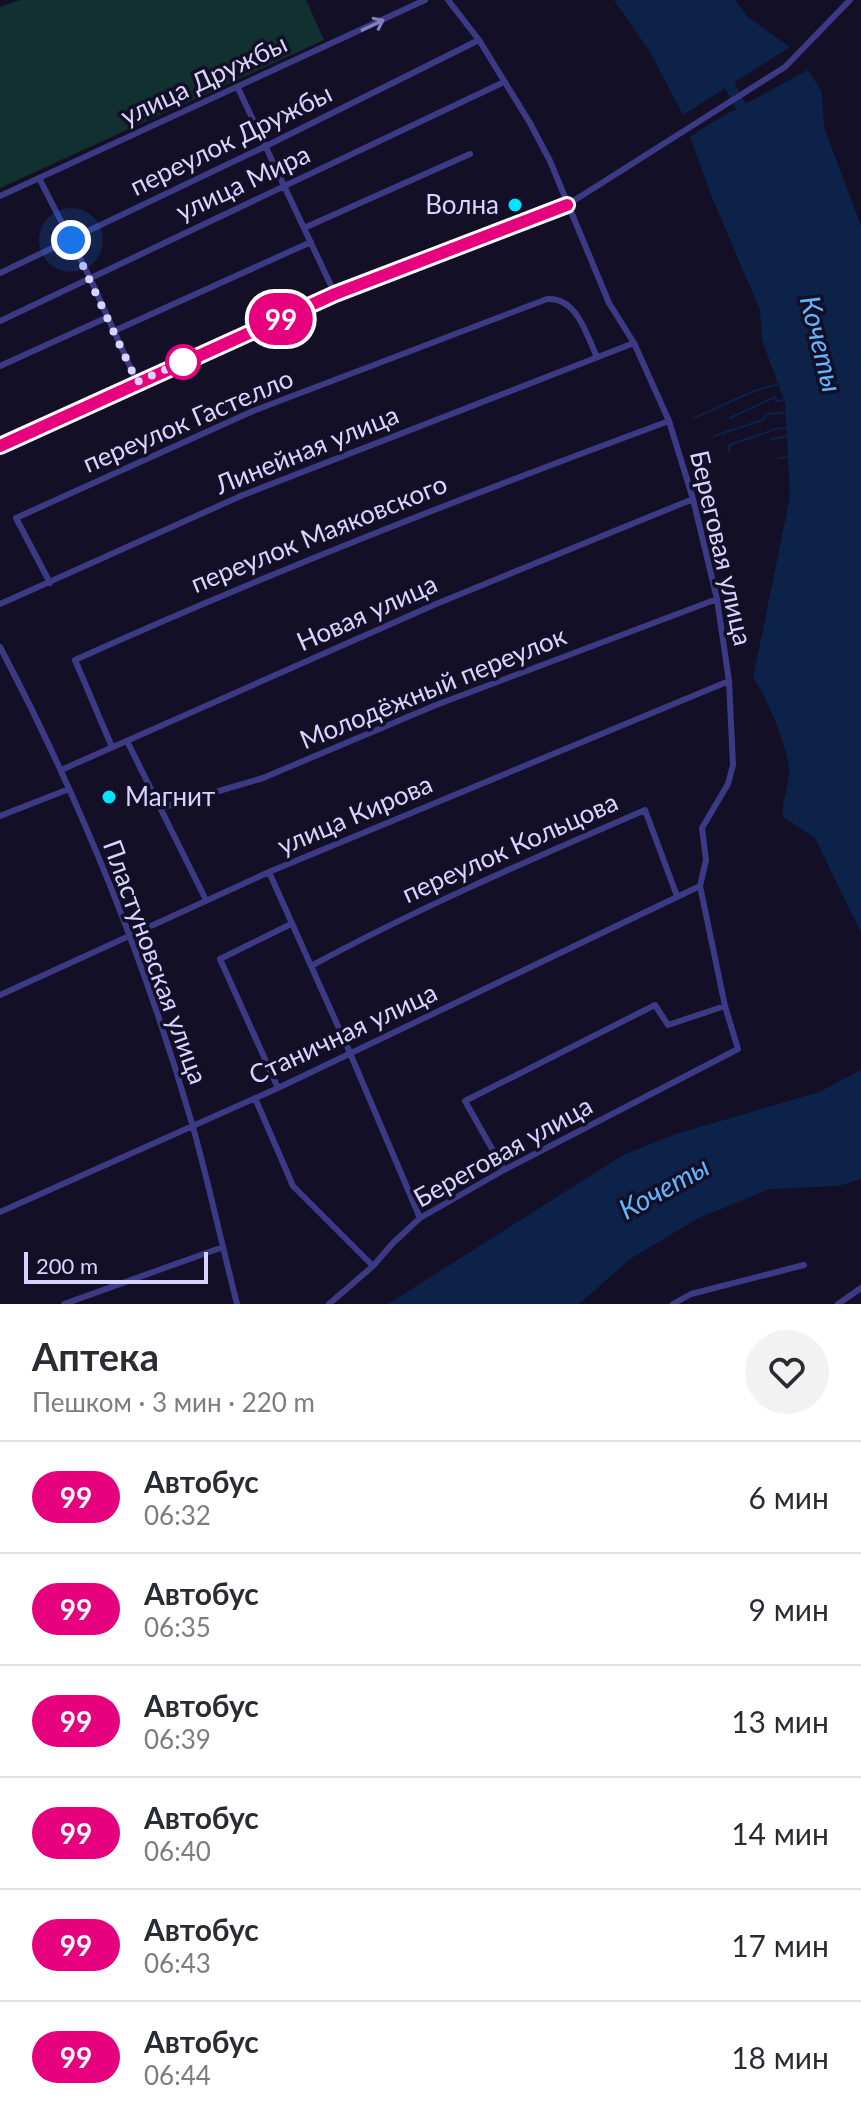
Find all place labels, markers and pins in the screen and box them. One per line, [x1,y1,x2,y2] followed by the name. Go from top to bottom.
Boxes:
[425,188,499,220] place label: Волна
[506,196,524,214] marker: Волна
[166,345,200,379] unlabelled marker
[125,780,215,812] place label: Магнит
[100,788,118,806] marker: Магнит

